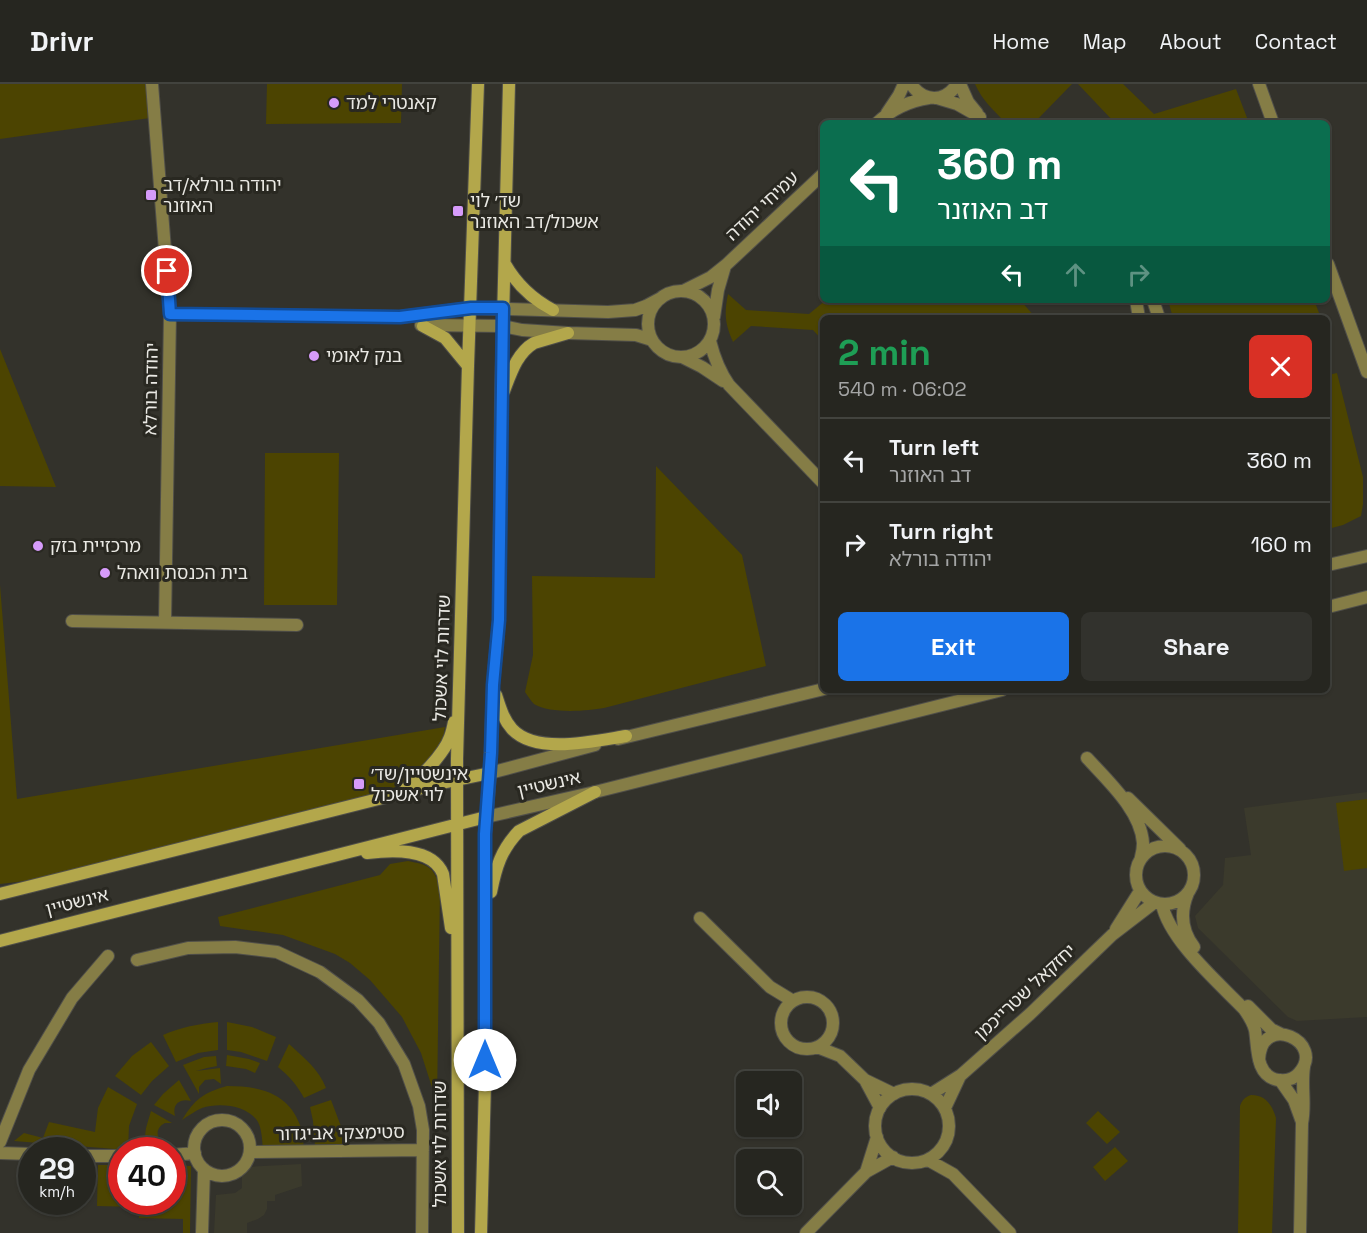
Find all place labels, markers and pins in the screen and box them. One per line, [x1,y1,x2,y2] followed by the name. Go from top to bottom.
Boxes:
[346,91,437,114] place label: קאנטרי למד
[327,96,341,110] marker: קאנטרי למד
[163,173,282,217] place label: יהודה בורלא/דב האוזנר
[144,188,158,202] marker: יהודה בורלא/דב האוזנר
[470,189,599,233] place label: שד׳ לוי אשכול/דב האוזנר
[451,204,465,218] marker: שד׳ לוי אשכול/דב האוזנר
[141,245,192,296] pin
[326,344,402,367] place label: בנק לאומי
[307,349,321,363] marker: בנק לאומי
[50,534,141,557] place label: מרכזיית בזק
[31,539,45,553] marker: מרכזיית בזק
[117,561,248,584] place label: בית הכנסת וואהל
[98,566,112,580] marker: בית הכנסת וואהל
[371,762,468,806] place label: אינשטיין/שד׳ לוי אשכול
[352,777,366,791] marker: אינשטיין/שד׳ לוי אשכול

